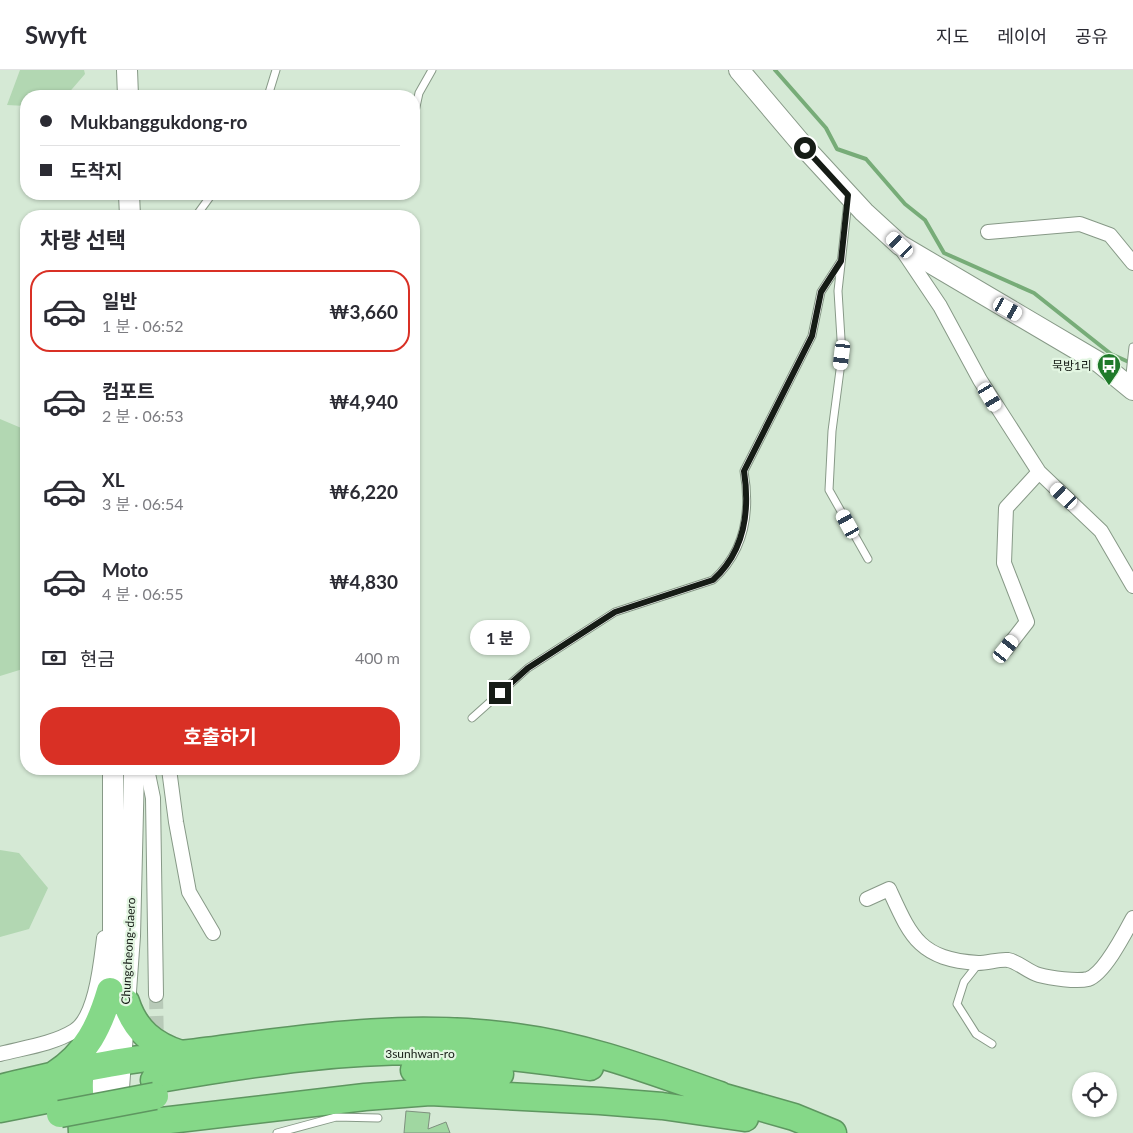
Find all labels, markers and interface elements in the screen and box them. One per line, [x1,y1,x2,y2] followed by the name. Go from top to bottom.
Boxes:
[25,20,87,49] text: Swyft
[936,25,969,47] text: 지도
[997,25,1047,47] text: 레이어
[1075,25,1108,47] text: 공유
[70,110,248,133] text: Mukbanggukdong-ro
[794,137,816,159] route start
[70,159,122,182] text: 도착지
[40,226,126,253] text: 차량 선택
[883,229,916,261] car
[42,289,87,334] icon: car
[102,289,137,312] text: 일반
[991,295,1024,323] car
[329,300,398,323] text: ₩3,660
[102,316,184,335] text: 1 분 · 06:52
[832,339,851,371] car
[1096,352,1122,386] bus stop icon: 묵방1리
[1052,358,1092,373] place label: 묵방1리
[42,379,87,424] icon: car
[102,379,154,402] text: 컴포트
[975,380,1004,414] car
[329,390,398,413] text: ₩4,940
[102,406,184,425] text: 2 분 · 06:53
[102,468,125,491] text: XL
[42,469,87,514] icon: car
[329,480,398,503] text: ₩6,220
[1047,480,1080,512] car
[102,494,184,513] text: 3 분 · 06:54
[834,507,861,541] car
[102,558,148,581] text: Moto
[42,559,87,604] icon: car
[329,570,398,593] text: ₩4,830
[102,584,184,603] text: 4 분 · 06:55
[470,620,530,656] callout: 1 분
[486,628,514,647] text: 1 분
[990,633,1021,665] car
[40,644,68,672] icon: cash
[80,647,115,670] text: 현금
[355,648,400,667] text: 400 m
[489,682,511,704] route end
[40,707,400,765] button: 호출하기
[118,897,138,1005] street label: Chungcheong-daero
[385,1046,455,1061] street label: 3sunhwan-ro
[1072,1072,1117,1117] map controls
[1072,1072,1117,1117] button: locate

